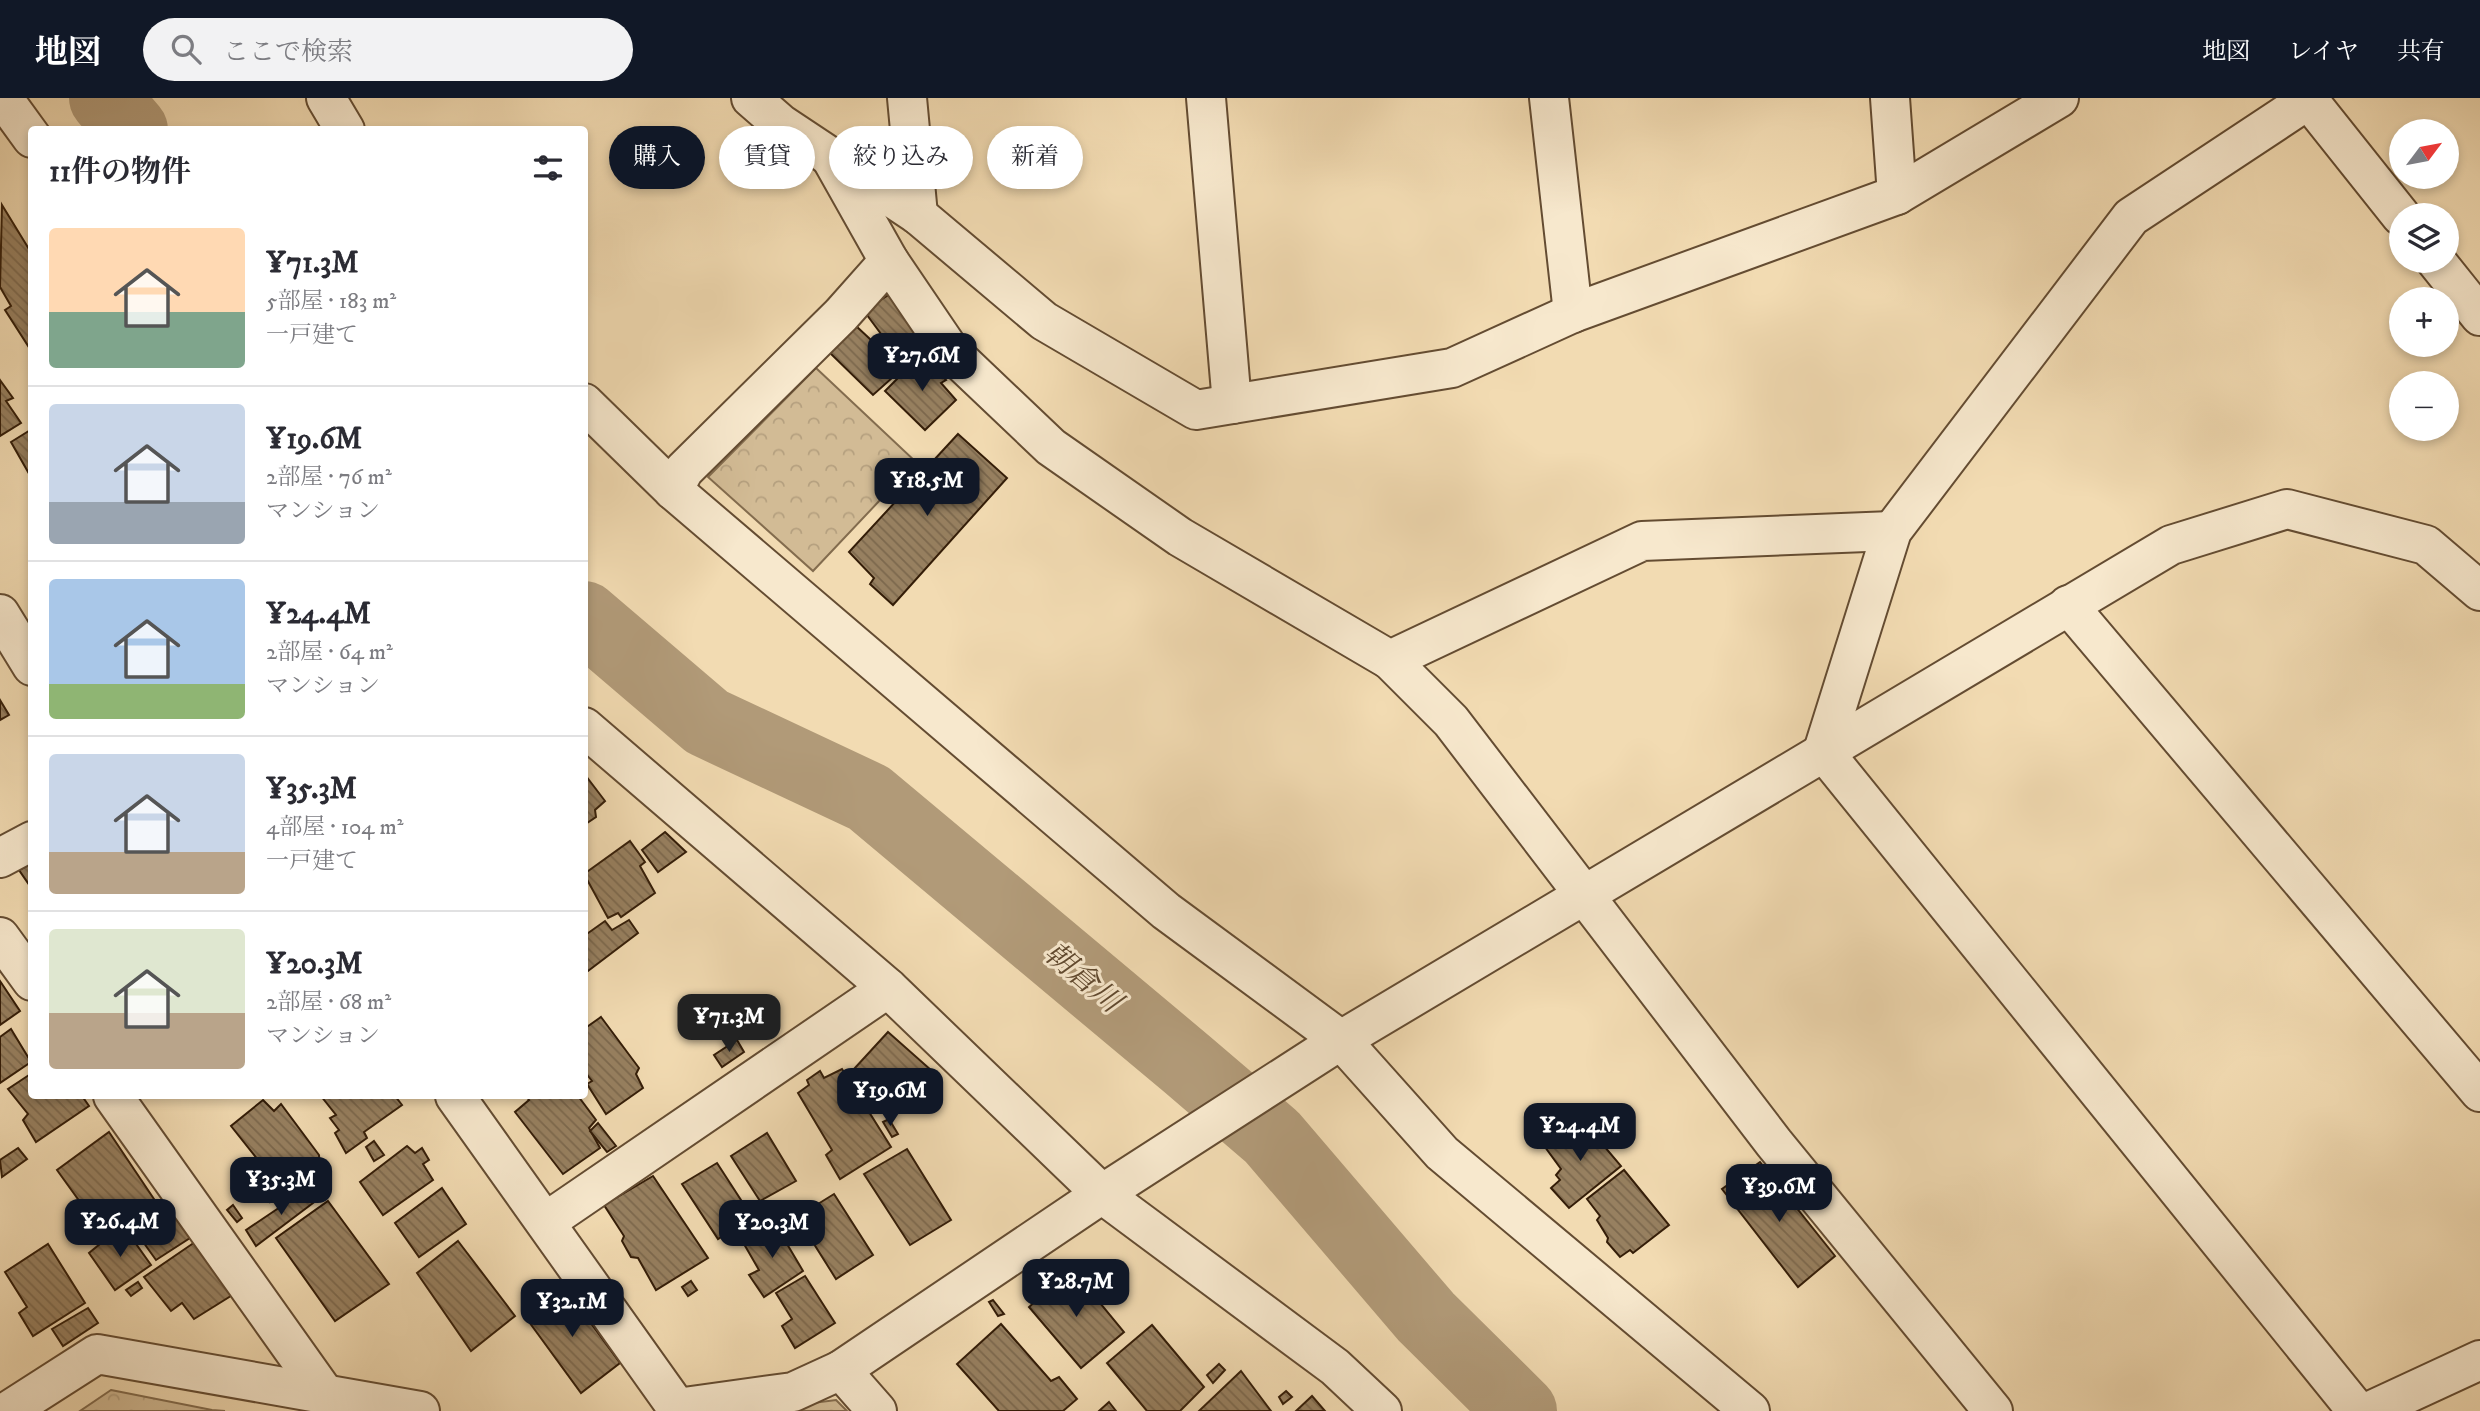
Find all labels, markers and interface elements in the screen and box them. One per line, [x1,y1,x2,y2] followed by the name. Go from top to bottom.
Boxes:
[143,18,633,81] search box
[167,30,205,68] icon: search
[35,33,101,74] text: 地図
[223,36,353,69] text: ここで検索
[2202,37,2250,67] text: 地図
[2288,37,2359,67] text: レイヤ
[2397,37,2445,67] text: 共有
[2389,119,2459,189] north arrow
[2389,119,2459,441] map controls
[609,126,705,189] chip: 購入
[719,126,815,189] chip: 賃貸
[829,126,973,189] chip: 絞り込み
[987,126,1083,189] chip: 新着
[529,149,567,187] icon: filters
[49,154,191,191] text: 11件の物件
[2389,203,2459,273] button: layers
[266,245,359,282] text: ¥71.3M
[105,256,189,340] icon: home
[266,287,396,316] text: 5部屋 · 183 m²
[2389,287,2459,357] button: +
[266,321,358,350] text: 一戸建て
[865,334,979,393] pin: ¥27.6M
[884,341,960,370] text: ¥27.6M
[2389,371,2459,441] button: −
[266,421,362,458] text: ¥19.6M
[105,432,189,516] icon: home
[870,458,984,518] pin: ¥18.5M
[266,463,392,492] text: 2部屋 · 76 m²
[890,466,964,495] text: ¥18.5M
[266,497,380,526] text: マンション
[266,596,371,633] text: ¥24.4M
[105,607,189,691] icon: home
[266,638,393,667] text: 2部屋 · 64 m²
[266,672,380,701] text: マンション
[266,771,357,808] text: ¥35.3M
[105,782,189,866] icon: home
[266,813,404,842] text: 4部屋 · 104 m²
[266,847,358,876] text: 一戸建て
[1036,935,1131,1023] water label: 朝倉川
[266,946,363,983] text: ¥20.3M
[105,957,189,1041] icon: home
[266,988,391,1017] text: 2部屋 · 68 m²
[672,995,786,1054] pin: ¥71.3M
[693,1002,765,1031] text: ¥71.3M
[266,1022,380,1051] text: マンション
[833,1068,947,1128] pin: ¥19.6M
[853,1076,927,1105] text: ¥19.6M
[1523,1104,1637,1163] pin: ¥24.4M
[1540,1111,1620,1140] text: ¥24.4M
[224,1158,338,1217] pin: ¥35.3M
[1722,1164,1836,1224] pin: ¥39.6M
[246,1165,316,1194] text: ¥35.3M
[1742,1172,1816,1201] text: ¥39.6M
[63,1200,177,1259] pin: ¥26.4M
[715,1200,829,1260] pin: ¥20.3M
[81,1207,159,1236] text: ¥26.4M
[735,1208,809,1237] text: ¥20.3M
[1019,1260,1133,1319] pin: ¥28.7M
[1038,1267,1114,1296] text: ¥28.7M
[515,1280,629,1339] pin: ¥32.1M
[537,1287,607,1316] text: ¥32.1M

